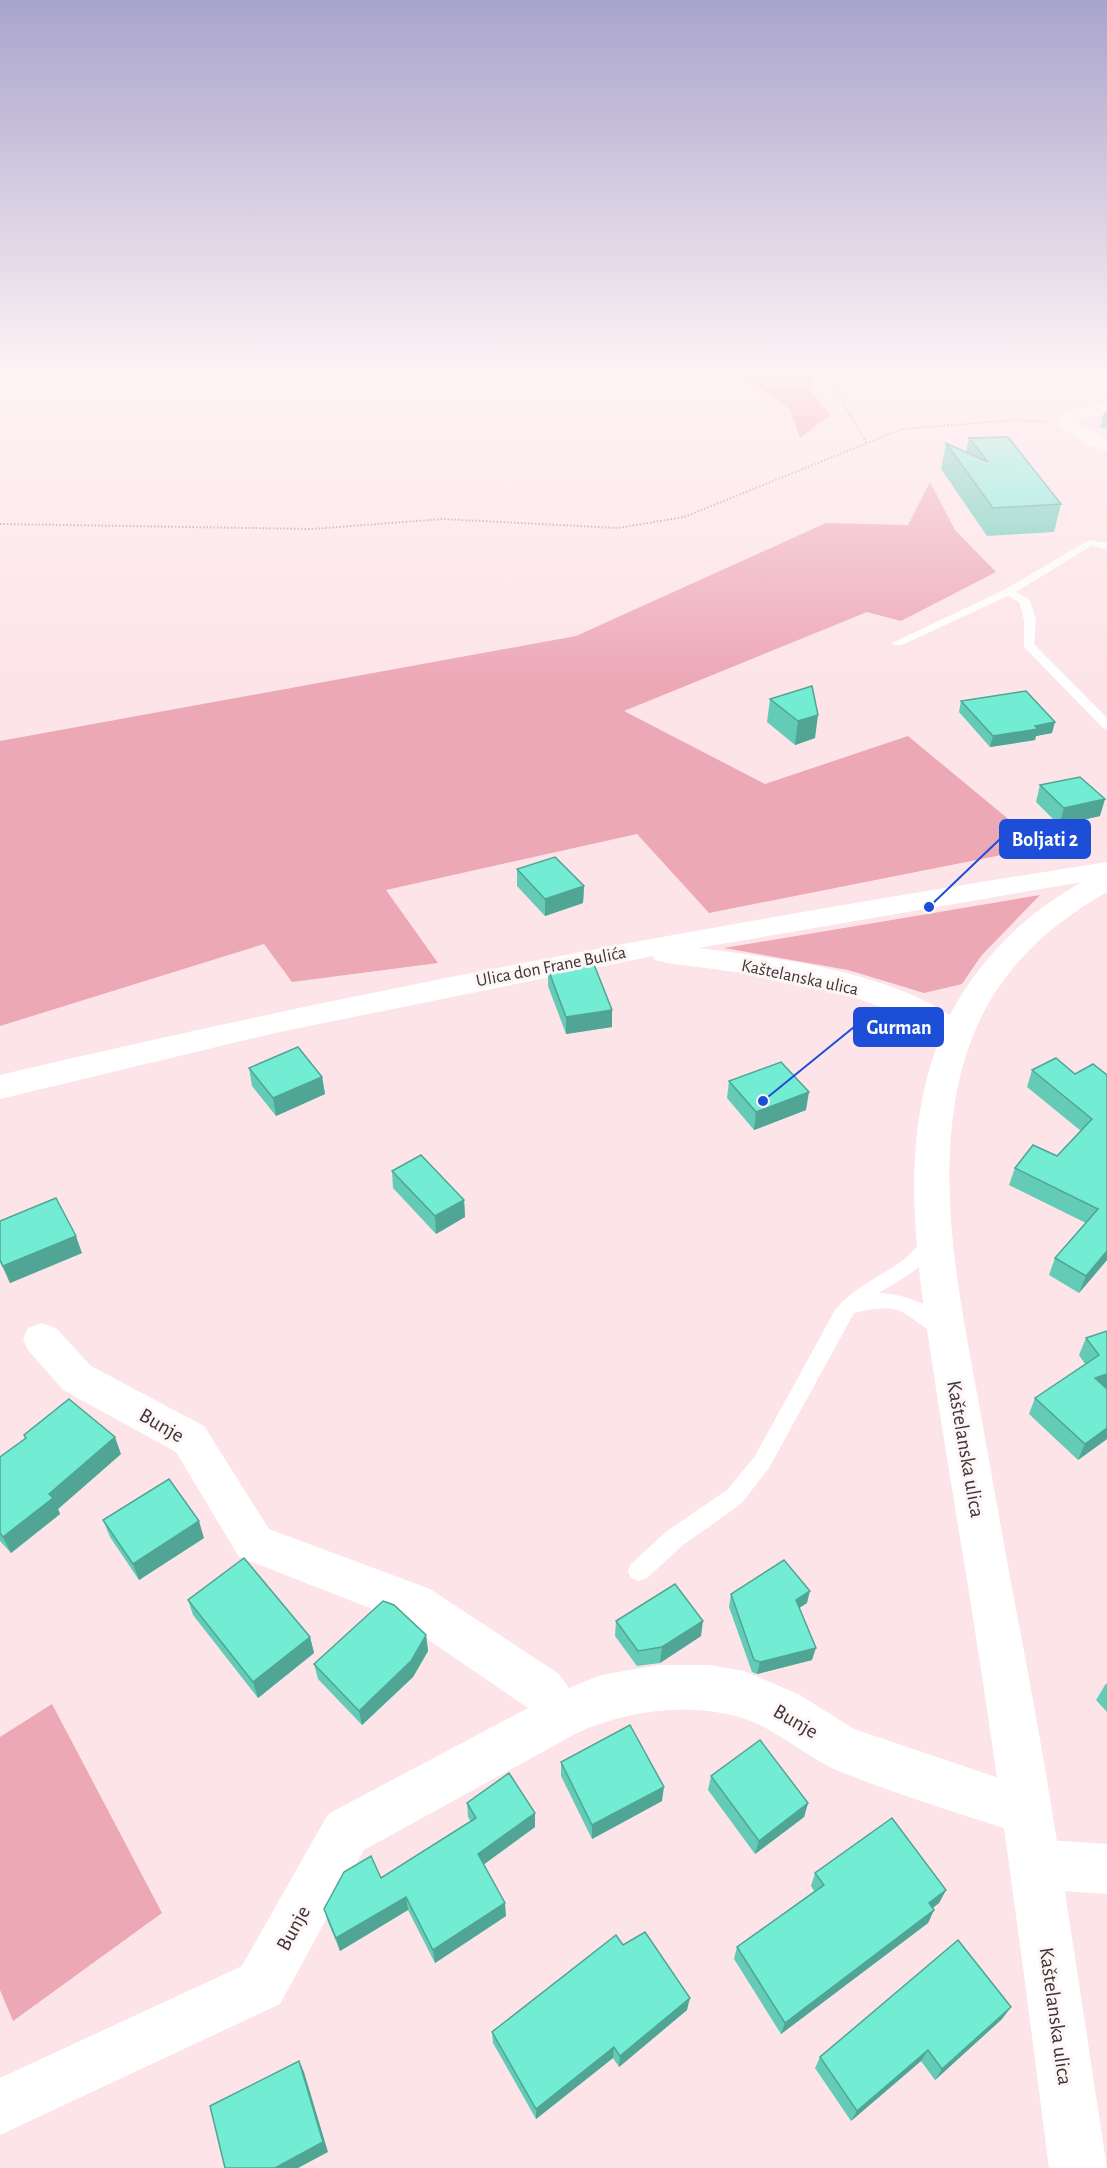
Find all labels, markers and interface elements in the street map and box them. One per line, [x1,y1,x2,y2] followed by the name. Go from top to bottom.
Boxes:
[1000,820,1090,858] callout: Boljati 2
[1012,830,1078,850] text: Boljati 2
[475,944,628,990] street label: Ulica don Frane Bulića
[740,957,860,999] street label: Kaštelanska ulica
[854,1008,943,1046] callout: Gurman
[866,1018,932,1038] text: Gurman
[943,1379,988,1520] street label: Kaštelanska ulica
[136,1404,188,1446] street label: Bunje
[770,1700,822,1742] street label: Bunje
[273,1902,314,1954] street label: Bunje
[1035,1946,1076,2087] street label: Kaštelanska ulica

